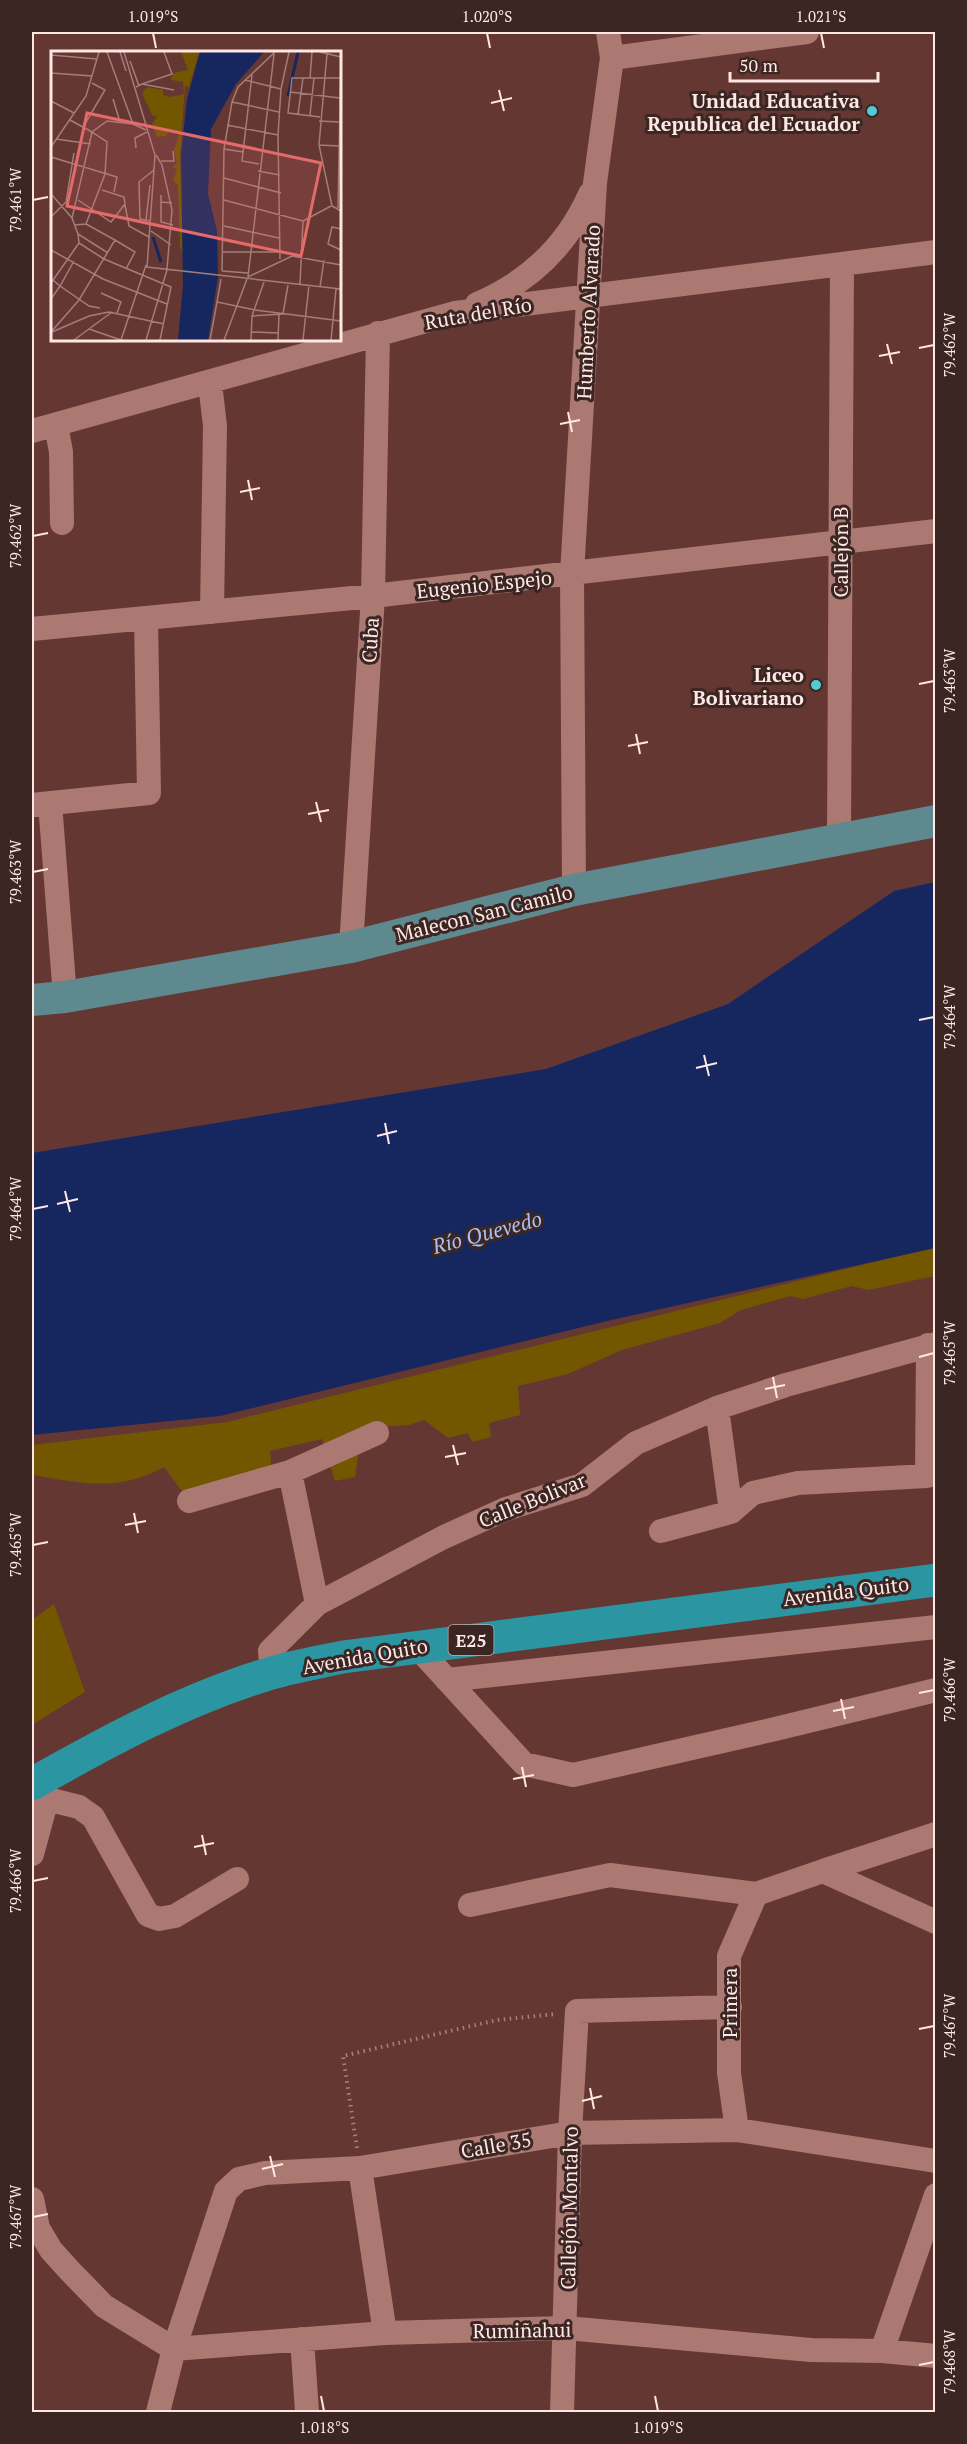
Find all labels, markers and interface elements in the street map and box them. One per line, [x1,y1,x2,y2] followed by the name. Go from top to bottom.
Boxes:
[128,6,178,26] text: 1.019°S
[462,6,512,26] text: 1.020°S
[796,6,846,26] text: 1.021°S
[730,45,878,83] scale bar
[51,51,340,340] inset map
[739,53,779,77] text: 50 m
[647,87,860,137] place label: Unidad Educativa Republica del Ecuador
[865,104,879,118] marker: Unidad Educativa Republica del Ecuador
[5,167,25,232] text: 79.461°W
[570,224,606,400] street label: Humberto Alvarado
[422,290,534,336] street label: Ruta del Río
[939,312,959,377] text: 79.462°W
[5,503,25,568] text: 79.462°W
[827,507,854,597] street label: Callejón B
[415,563,553,605] street label: Eugenio Espejo
[355,616,385,664] street label: Cuba
[939,648,959,713] text: 79.463°W
[693,661,804,711] place label: Liceo Bolivariano
[809,678,823,692] marker: Liceo Bolivariano
[5,839,25,904] text: 79.463°W
[393,878,575,948] street label: Malecon San Camilo
[939,984,959,1049] text: 79.464°W
[5,1176,25,1241] text: 79.464°W
[428,1204,545,1260] water label: Río Quevedo
[939,1320,959,1385] text: 79.465°W
[474,1466,590,1534] street label: Calle Bolivar
[5,1512,25,1577] text: 79.465°W
[781,1570,911,1612] street label: Avenida Quito
[448,1625,494,1655] road number: E25
[300,1632,430,1680] street label: Avenida Quito
[939,1657,959,1722] text: 79.466°W
[5,1848,25,1913] text: 79.466°W
[716,1968,743,2038] street label: Primera
[939,1993,959,2058] text: 79.467°W
[459,2126,533,2164] street label: Calle 35
[554,2126,584,2290] street label: Callejón Montalvo
[5,2184,25,2249] text: 79.467°W
[472,2316,572,2344] street label: Rumiñahui
[939,2329,959,2394] text: 79.468°W
[299,2417,349,2437] text: 1.018°S
[633,2417,683,2437] text: 1.019°S

